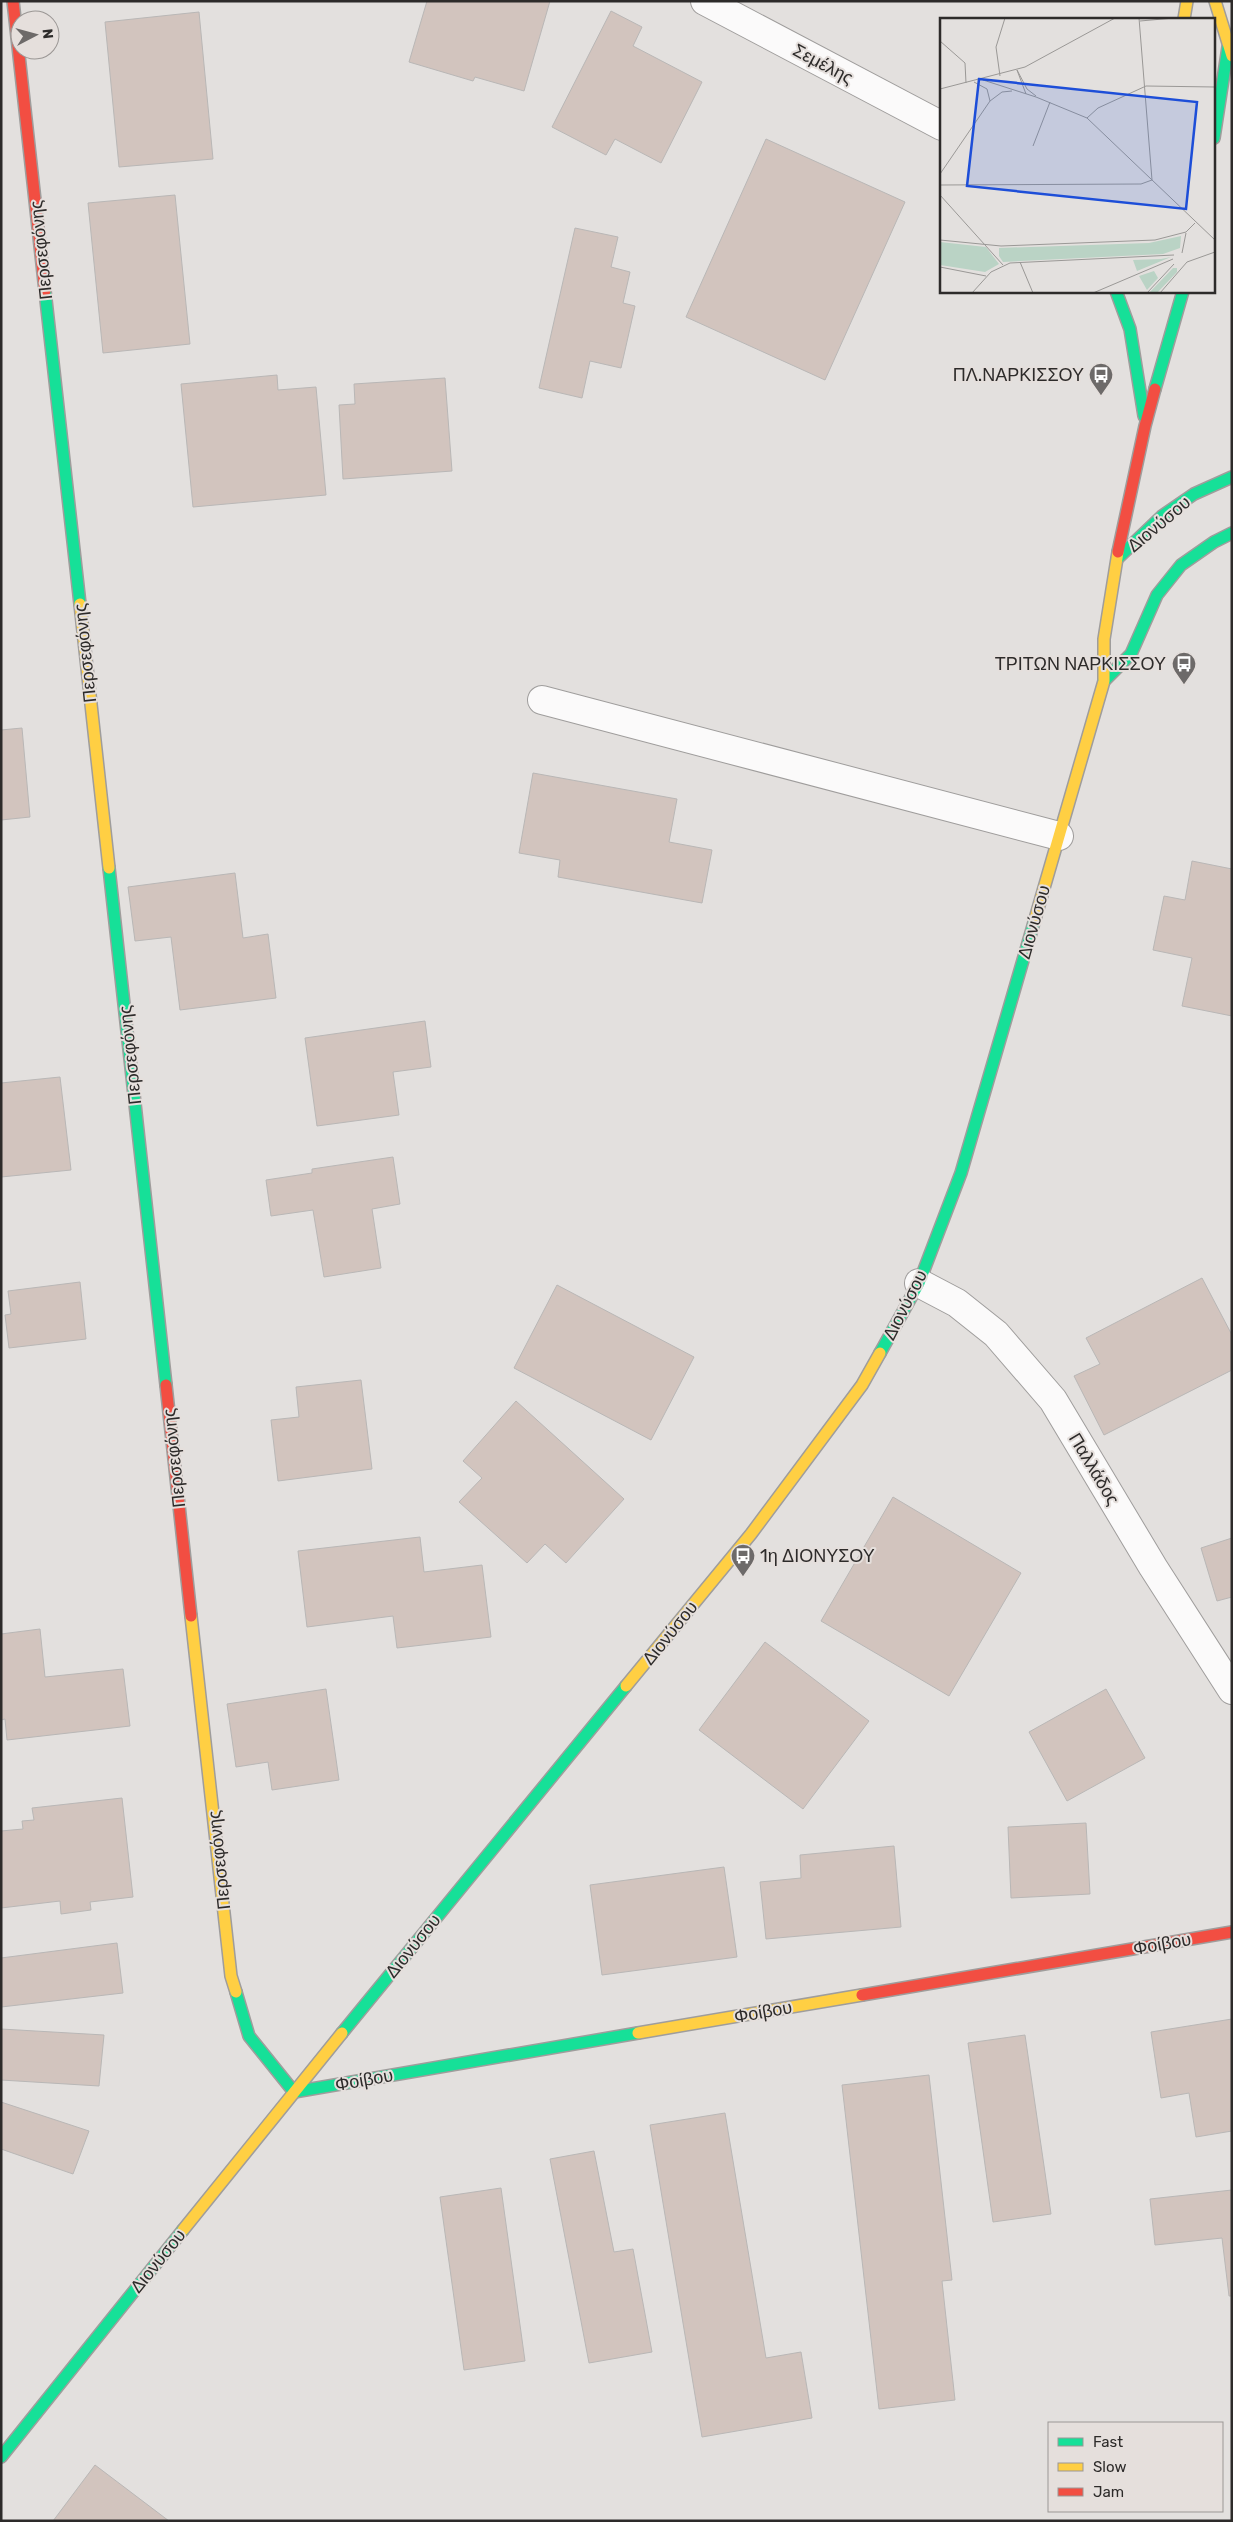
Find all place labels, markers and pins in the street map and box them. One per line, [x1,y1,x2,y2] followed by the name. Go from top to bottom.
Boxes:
[1088,362,1114,396] bus stop icon: ΠΛ.ΝΑΡΚΙΣΣΟΥ
[953,364,1084,386] place label: ΠΛ.ΝΑΡΚΙΣΣΟΥ
[1171,651,1197,685] bus stop icon: ΤΡΙΤΩΝ ΝΑΡΚΙΣΣΟΥ
[995,653,1166,675] place label: ΤΡΙΤΩΝ ΝΑΡΚΙΣΣΟΥ
[730,1543,756,1577] bus stop icon: 1η ΔΙΟΝΥΣΟΥ
[760,1545,875,1567] place label: 1η ΔΙΟΝΥΣΟΥ

